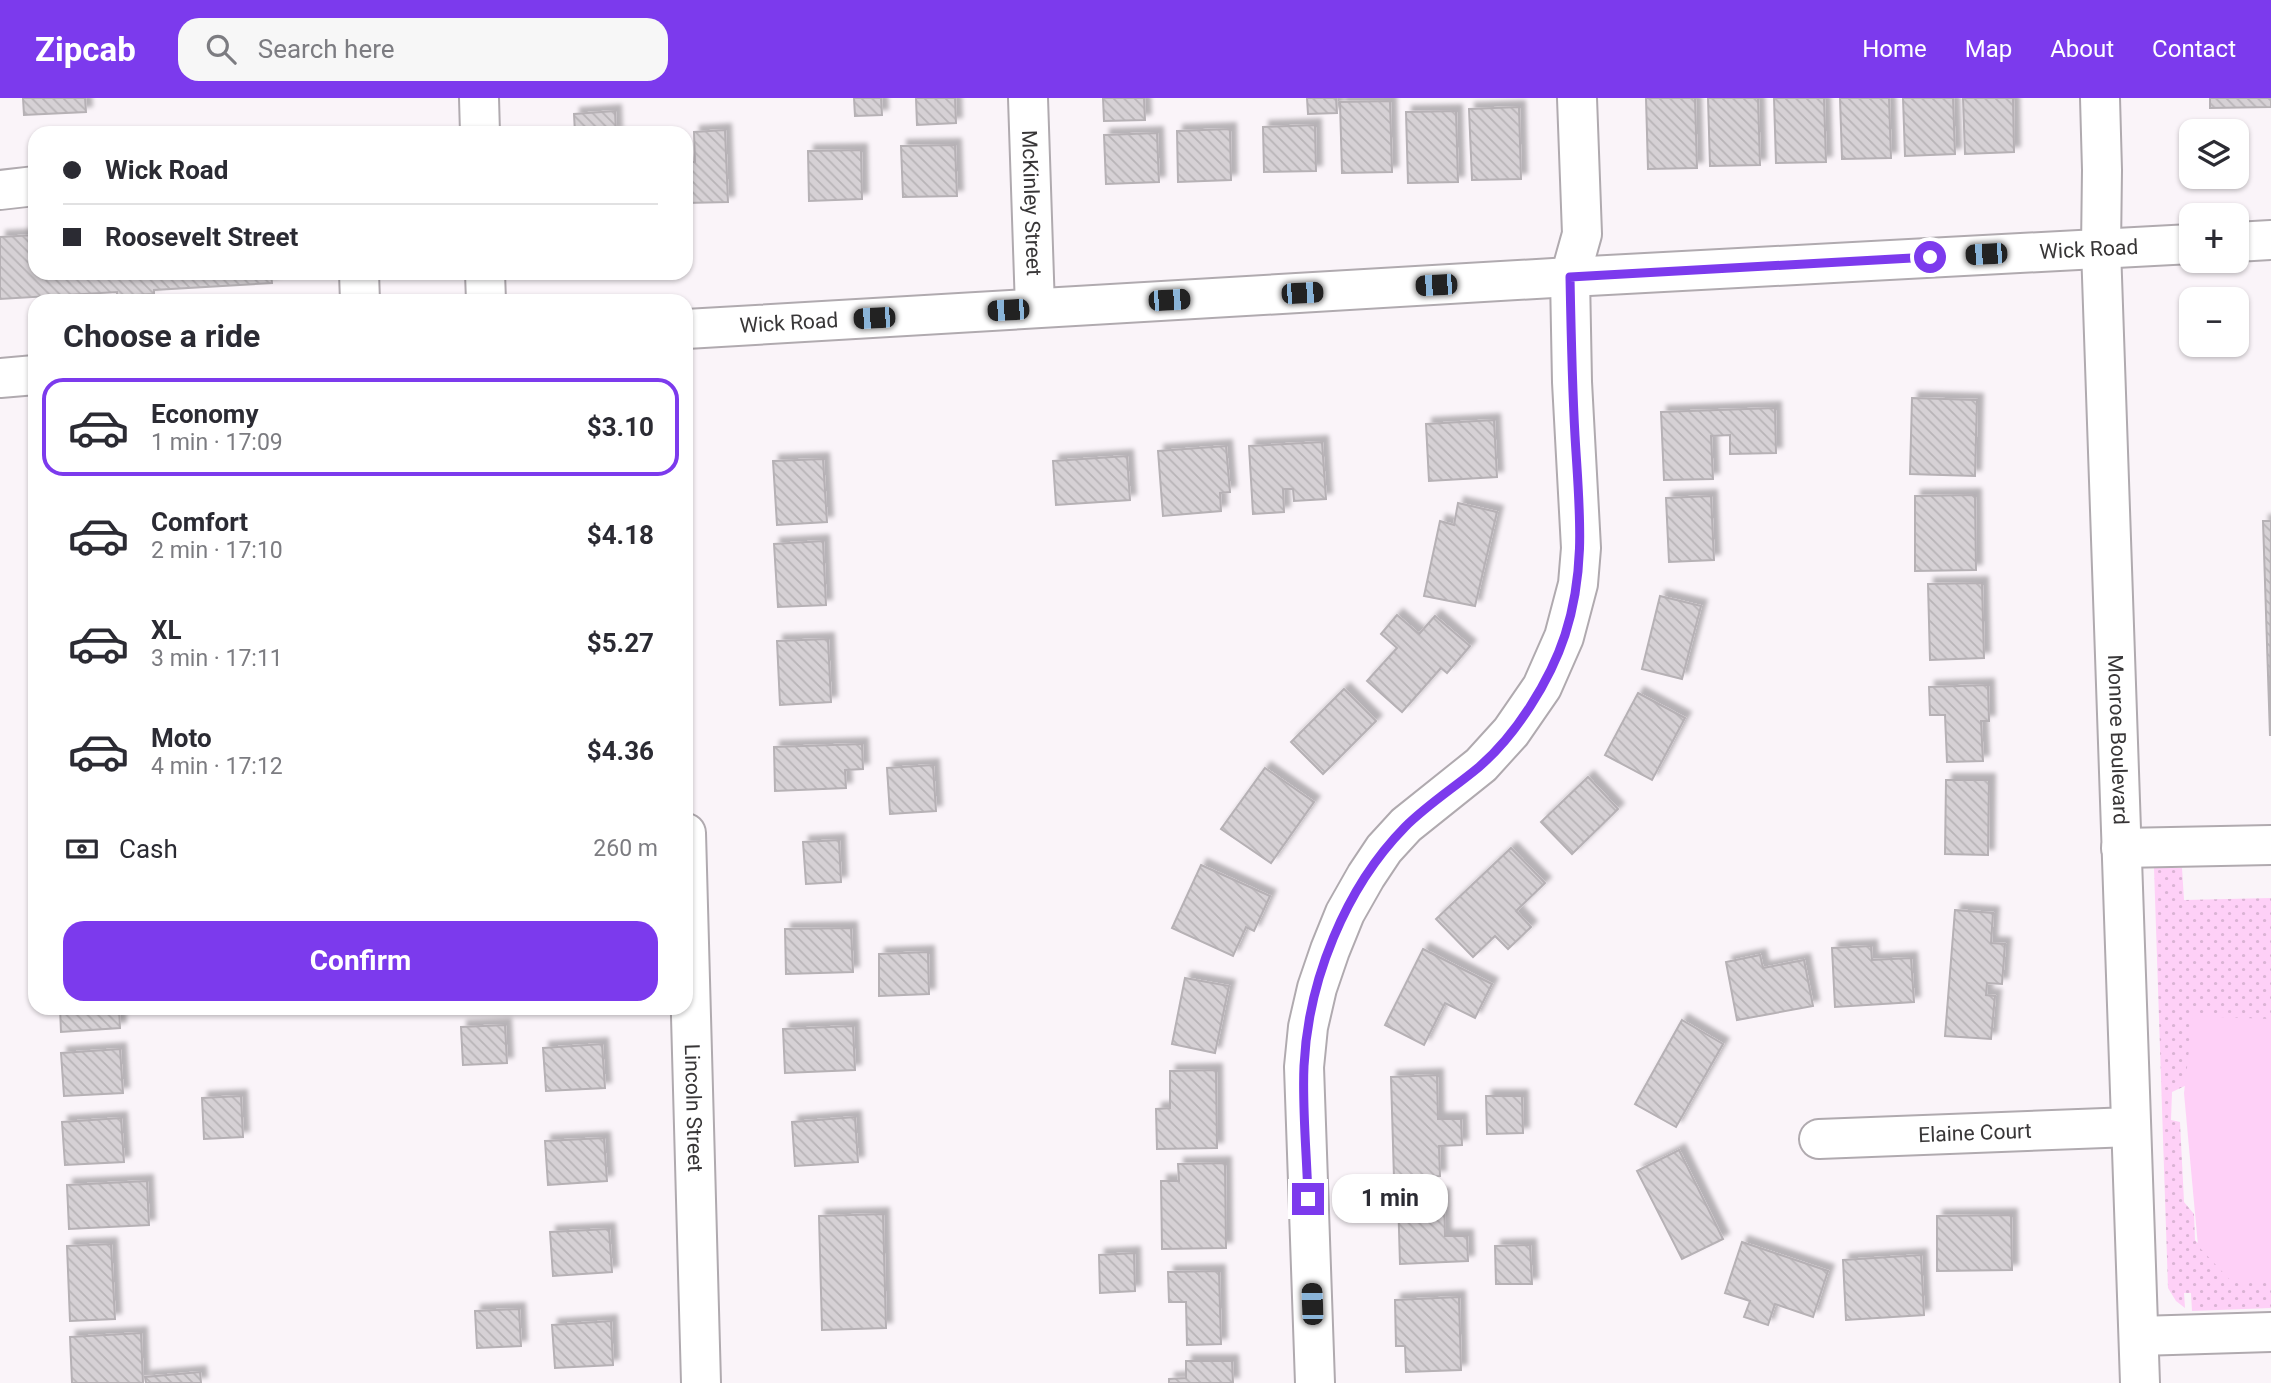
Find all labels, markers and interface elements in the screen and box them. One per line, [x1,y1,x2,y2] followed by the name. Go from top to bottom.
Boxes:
[178,18,668,81] search box
[35,30,136,69] text: Zipcab
[202,30,240,68] icon: search
[258,34,395,64] text: Search here
[1862,35,1927,63] text: Home
[1965,35,2012,63] text: Map
[2050,35,2114,63] text: About
[2152,35,2236,63] text: Contact
[2179,119,2249,357] map controls
[2179,119,2249,189] button: layers
[1017,130,1046,276] street label: McKinley Street
[105,155,228,185] text: Wick Road
[2179,203,2249,273] button: +
[105,222,298,252] text: Roosevelt Street
[2039,235,2139,264] street label: Wick Road
[1914,241,1946,273] route start
[1965,242,2008,266] car
[1415,273,1458,297] car
[1281,281,1324,305] car
[2179,287,2249,357] button: −
[1148,288,1191,312] car
[987,298,1030,322] car
[853,306,896,330] car
[739,308,839,338] street label: Wick Road
[63,317,260,355] text: Choose a ride
[67,396,130,459] icon: car
[151,399,258,429] text: Economy
[587,412,654,442] text: $3.10
[151,429,283,456] text: 1 min · 17:09
[67,504,130,567] icon: car
[151,507,248,537] text: Comfort
[587,520,654,550] text: $4.18
[151,537,283,564] text: 2 min · 17:10
[67,612,130,675] icon: car
[151,615,182,645] text: XL
[587,628,654,658] text: $5.27
[151,645,283,672] text: 3 min · 17:11
[2103,654,2133,825] street label: Monroe Boulevard
[67,720,130,783] icon: car
[151,723,212,753] text: Moto
[587,736,654,766] text: $4.36
[151,753,283,780] text: 4 min · 17:12
[63,830,101,868] icon: cash
[119,834,178,864] text: Cash
[593,835,658,862] text: 260 m
[63,921,658,1001] button: Confirm
[680,1043,707,1173] street label: Lincoln Street
[1918,1119,2032,1147] street label: Elaine Court
[1332,1174,1448,1224] callout: 1 min
[1292,1183,1324,1215] route end
[1361,1185,1419,1212] text: 1 min
[1301,1283,1324,1325] car

